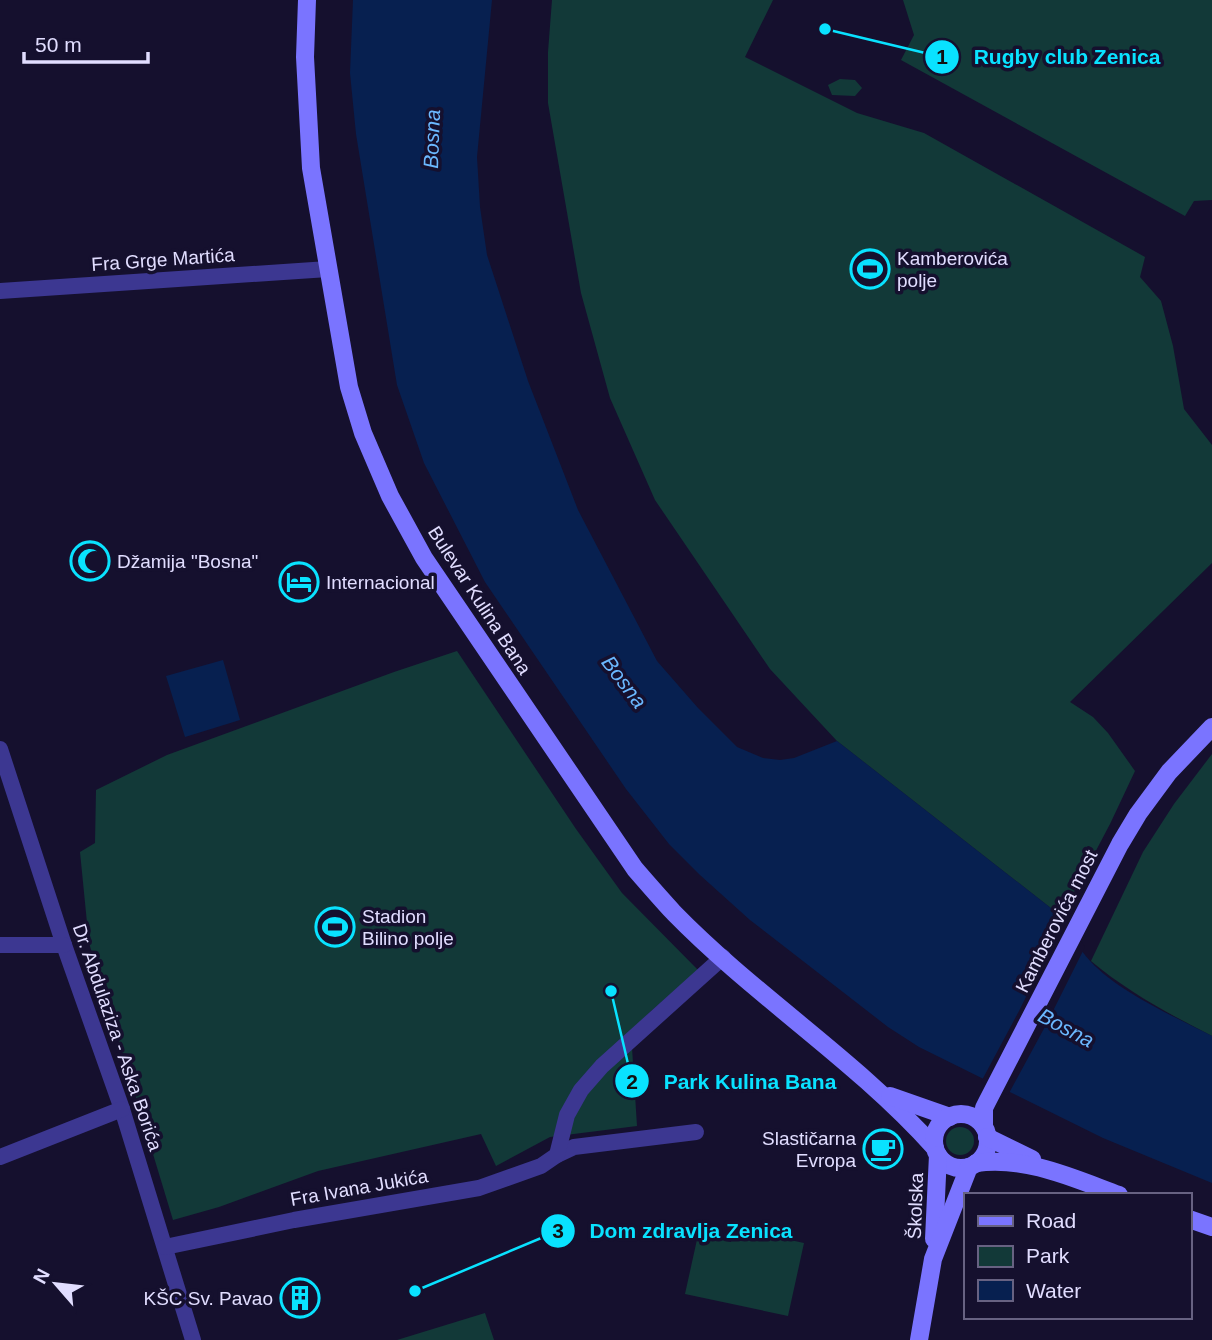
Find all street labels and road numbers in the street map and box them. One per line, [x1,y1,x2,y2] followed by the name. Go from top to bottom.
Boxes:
[91,244,236,275] street label: Fra Grge Martića
[424,522,536,679] street label: Bulevar Kulina Bana
[1011,846,1102,996] street label: Kamberovića most
[69,921,166,1154] street label: Dr. Abdulaziza - Aska Borića
[289,1165,430,1210] street label: Fra Ivana Jukića
[904,1172,927,1240] street label: Školska

